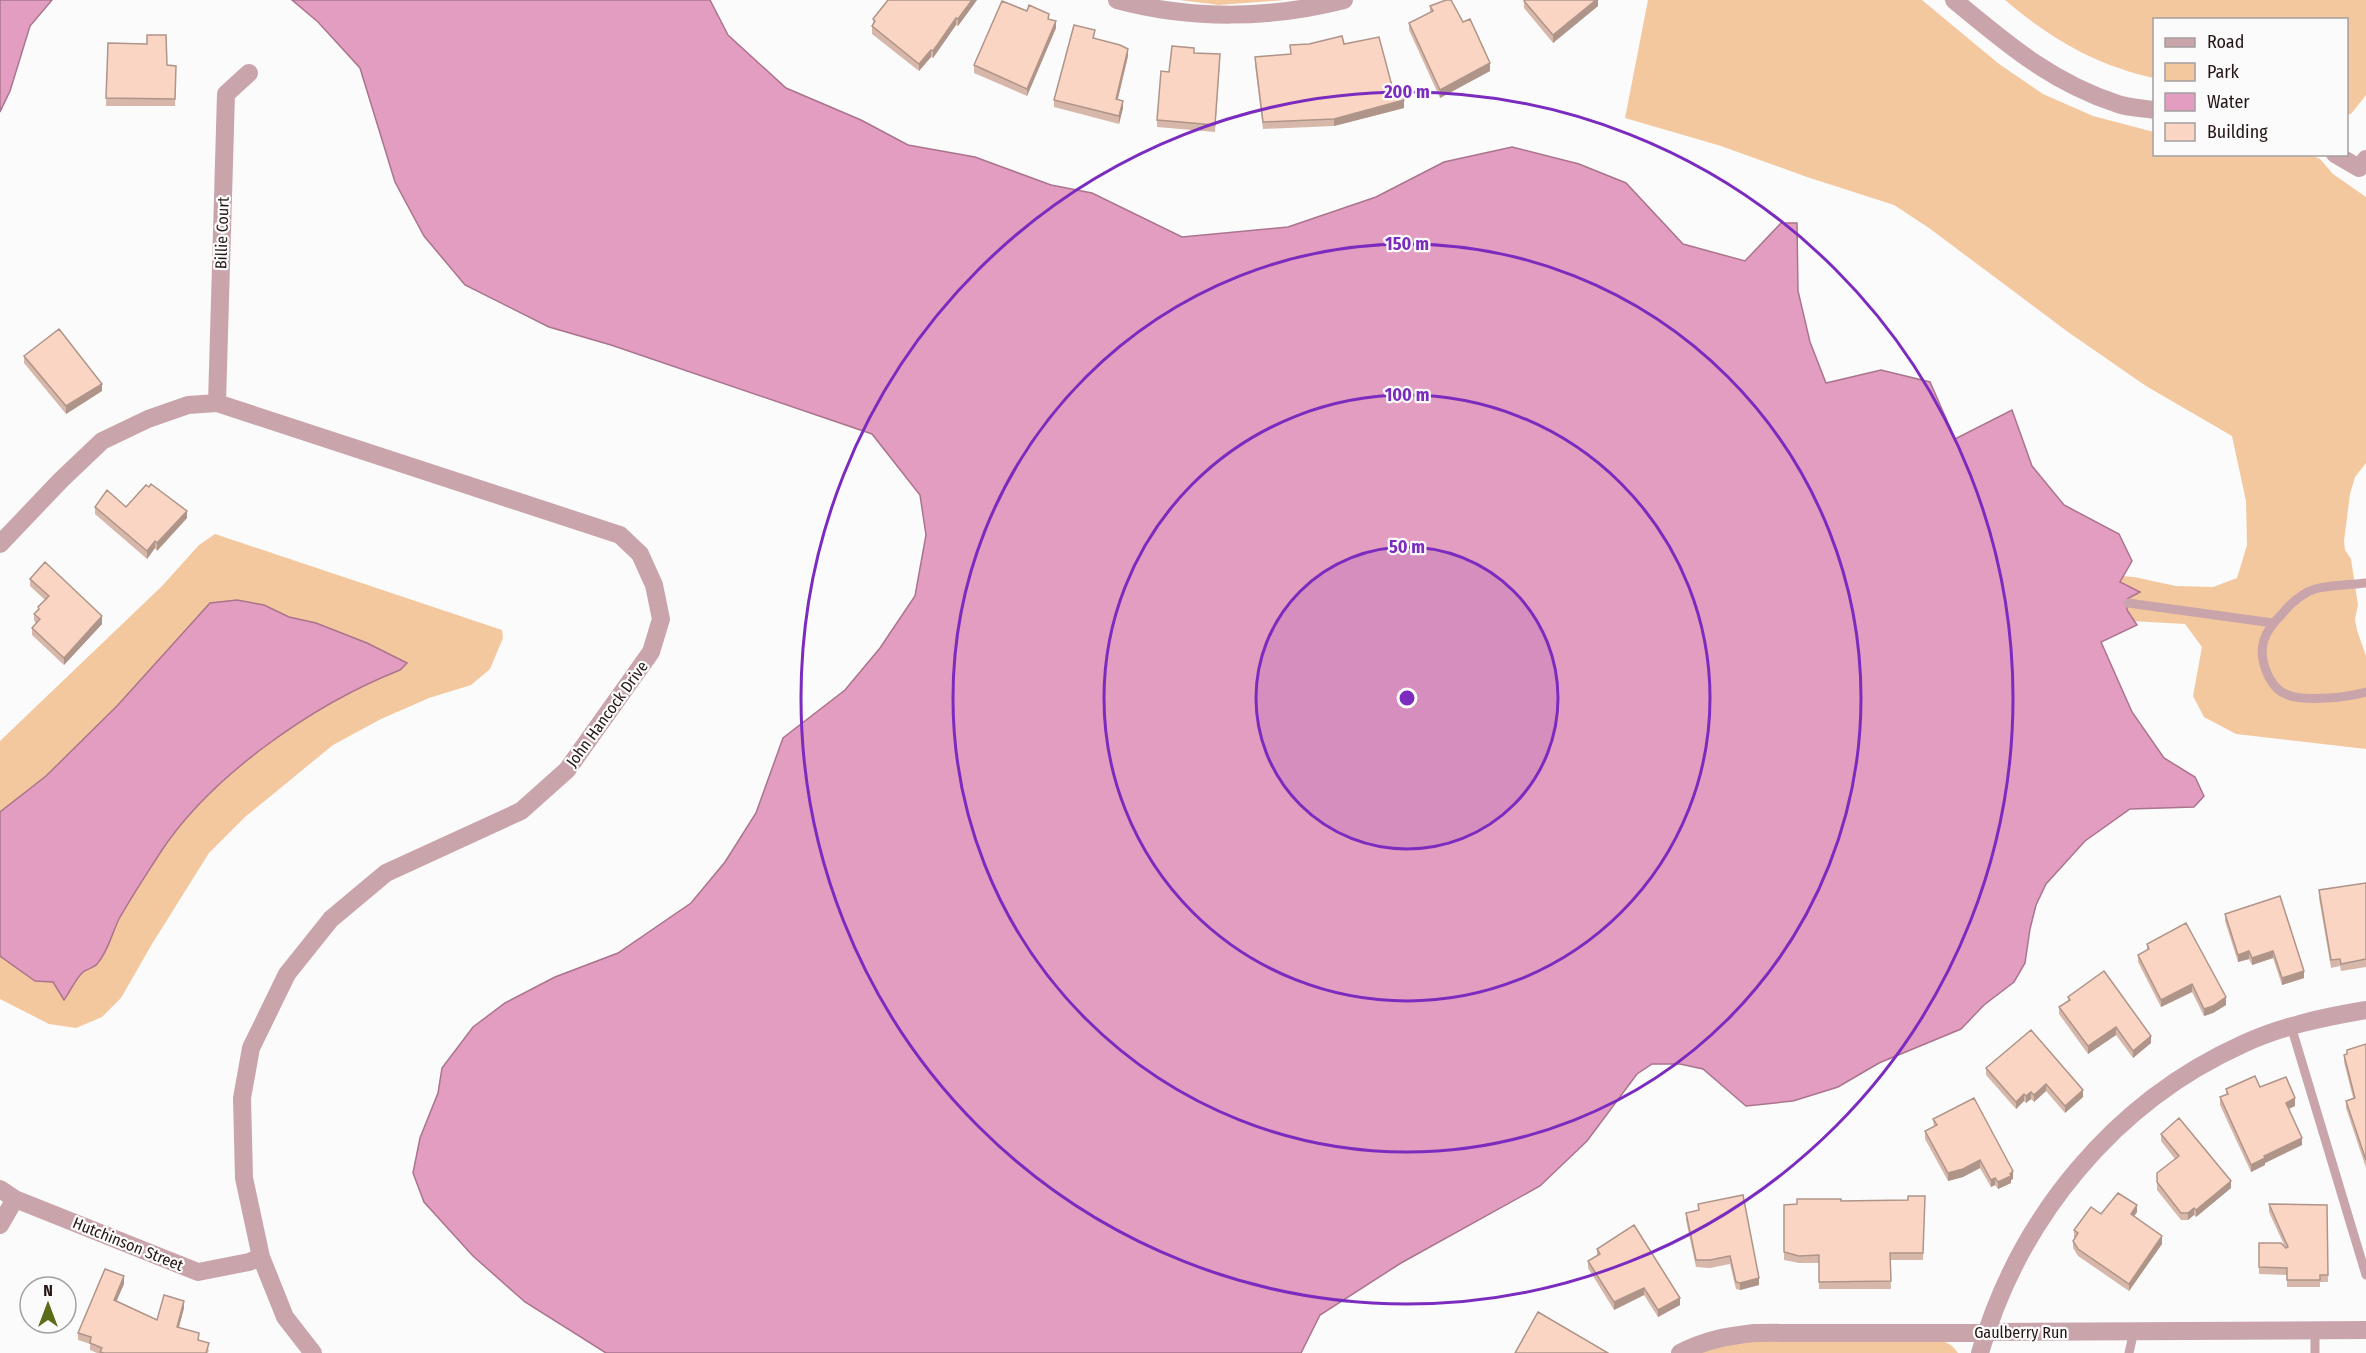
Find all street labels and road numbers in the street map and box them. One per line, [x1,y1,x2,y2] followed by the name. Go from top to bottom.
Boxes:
[211,196,233,269] street label: Billie Court
[562,657,652,771] street label: John Hancock Drive
[70,1213,187,1275] street label: Hutchinson Street
[1974,1323,2068,1342] street label: Gaulberry Run

